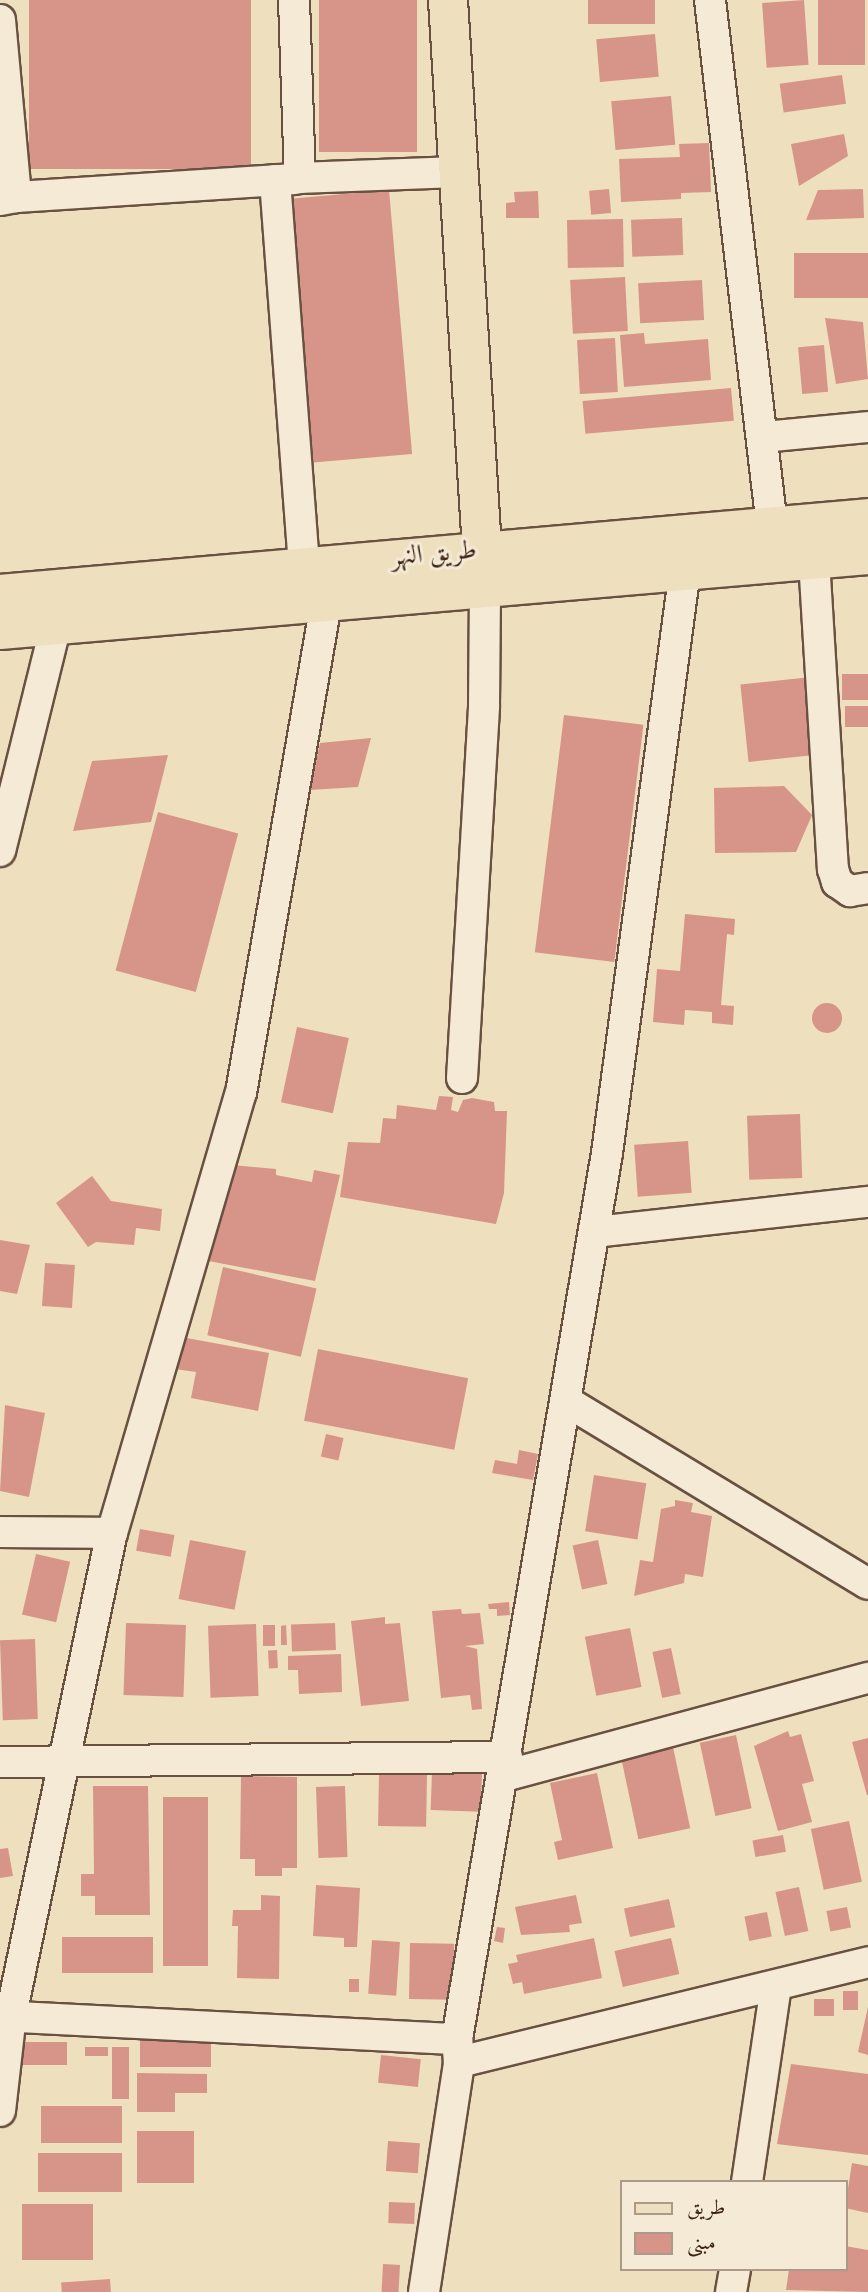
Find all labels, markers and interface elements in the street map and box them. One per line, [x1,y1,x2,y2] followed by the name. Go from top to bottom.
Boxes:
[390,534,478,572] street label: طريق النهر
[620,2180,847,2271] legend
[687,2193,725,2222] text: طريق
[687,2228,716,2257] text: مبنى

